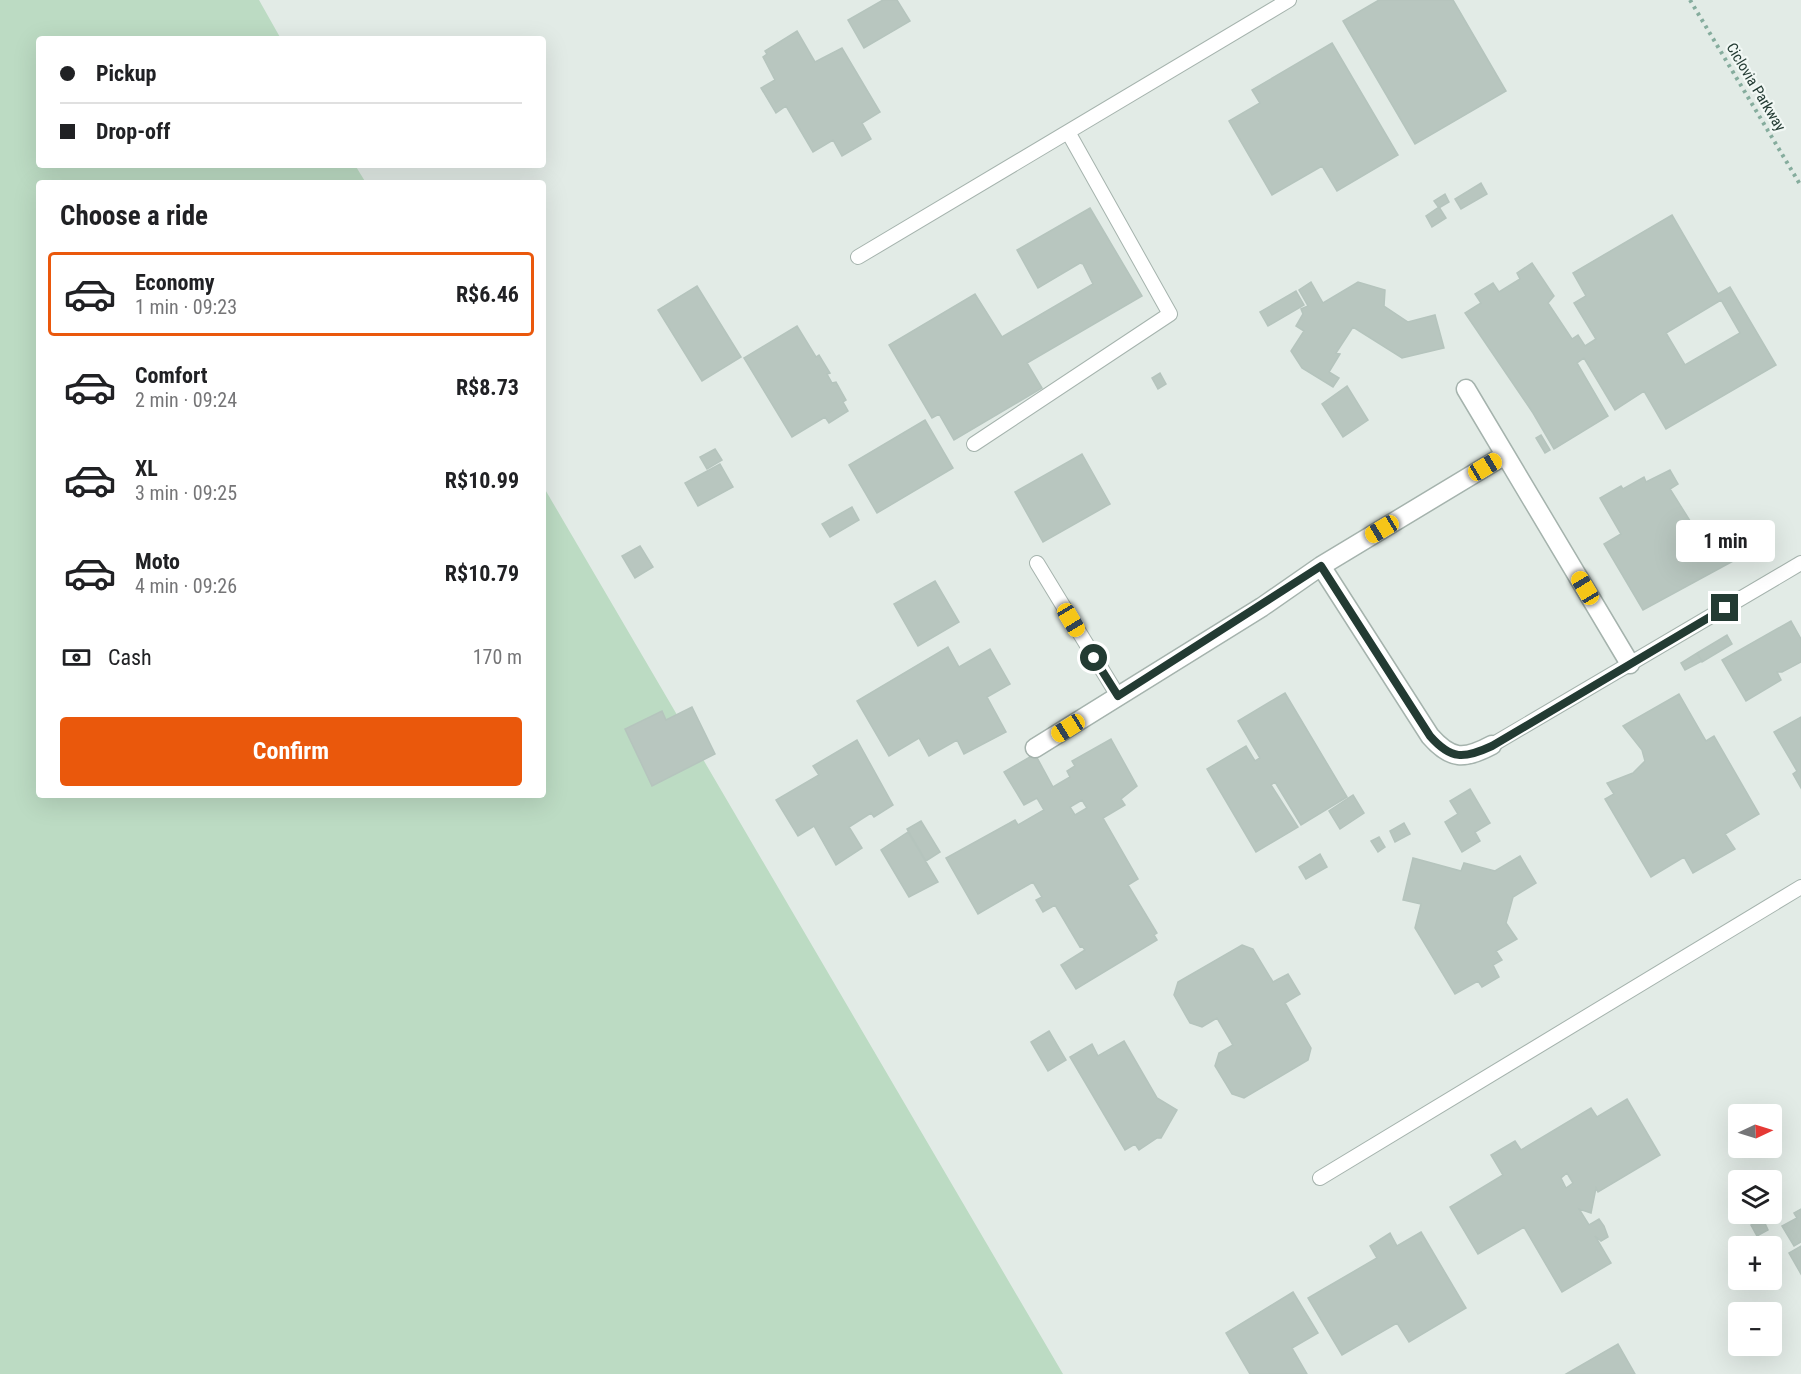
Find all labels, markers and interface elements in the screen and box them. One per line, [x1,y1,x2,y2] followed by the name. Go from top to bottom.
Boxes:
[1723,39,1789,135] street label: Ciclovia Parkway
[96,61,156,86] text: Pickup
[96,119,170,144] text: Drop-off
[60,200,208,232] text: Choose a ride
[63,267,117,321] icon: car
[135,270,215,295] text: Economy
[456,282,519,307] text: R$6.46
[135,295,237,319] text: 1 min · 09:23
[63,360,117,414] icon: car
[135,363,208,388] text: Comfort
[456,375,519,400] text: R$8.73
[135,388,237,412] text: 2 min · 09:24
[1465,450,1505,484] car
[63,453,117,507] icon: car
[135,456,158,481] text: XL
[445,468,519,493] text: R$10.99
[135,481,237,505] text: 3 min · 09:25
[1362,512,1402,546] car
[1676,521,1774,563] callout: 1 min
[1703,529,1748,553] text: 1 min
[63,546,117,600] icon: car
[135,549,180,574] text: Moto
[445,561,519,586] text: R$10.79
[1568,568,1602,608] car
[135,574,237,598] text: 4 min · 09:26
[1711,594,1738,621] route end
[1054,600,1088,640] car
[60,641,93,674] icon: cash
[1080,644,1107,671] route start
[108,645,152,670] text: Cash
[473,645,522,669] text: 170 m
[1048,711,1088,745] car
[60,717,522,786] button: Confirm
[1728,1104,1782,1158] north arrow
[1728,1104,1782,1356] map controls
[1728,1170,1782,1224] button: layers
[1728,1236,1782,1290] button: +
[1728,1302,1782,1356] button: −

